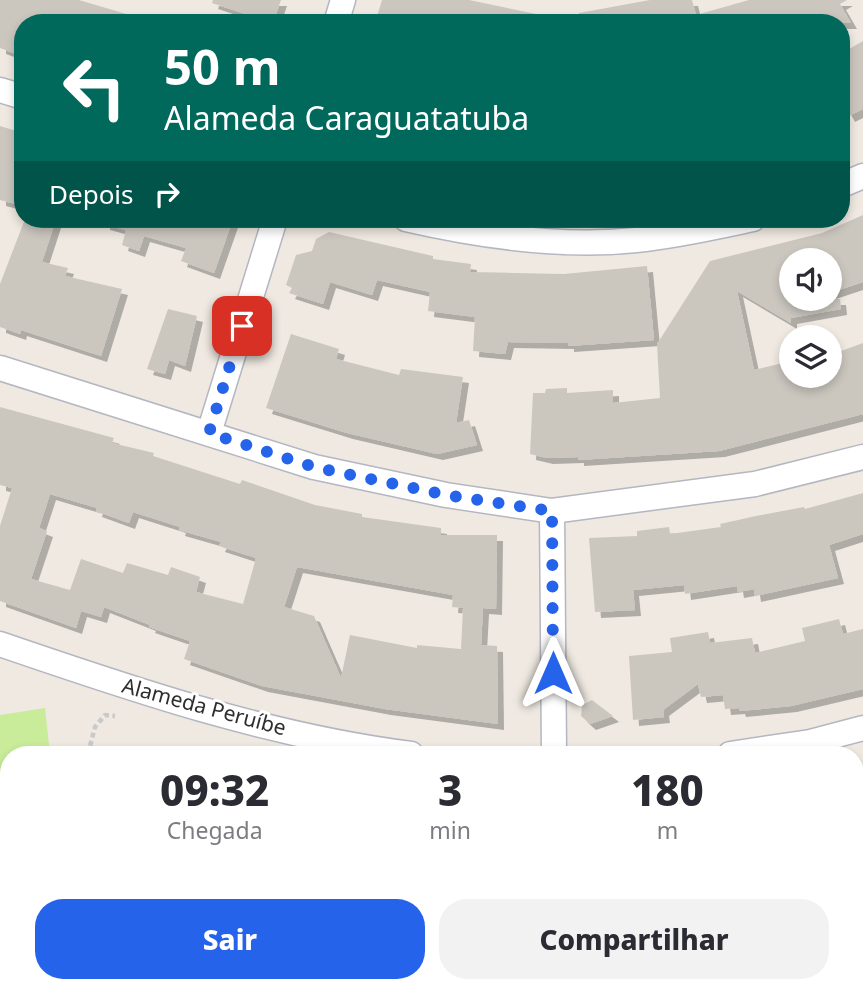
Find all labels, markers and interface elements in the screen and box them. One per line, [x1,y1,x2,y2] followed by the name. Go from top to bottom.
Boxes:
[164,33,281,99] text: 50 m
[49,42,140,133] icon: left
[164,96,529,139] text: Alameda Caraguatatuba
[148,175,186,213] icon: right
[49,176,134,212] text: Depois
[779,248,842,388] map controls
[779,248,842,311] button: sound
[212,296,272,356] pin
[223,307,261,345] icon: arrive
[779,325,842,388] button: layers
[516,636,590,710] position arrow
[119,671,289,741] street label: Alameda Peruíbe
[160,761,269,818] text: 09:32
[438,761,462,818] text: 3
[631,761,704,818] text: 180
[167,814,263,846] text: Chegada
[429,814,471,846] text: min
[657,814,678,846] text: m
[35,899,425,979] button: Sair
[439,899,829,979] button: Compartilhar

